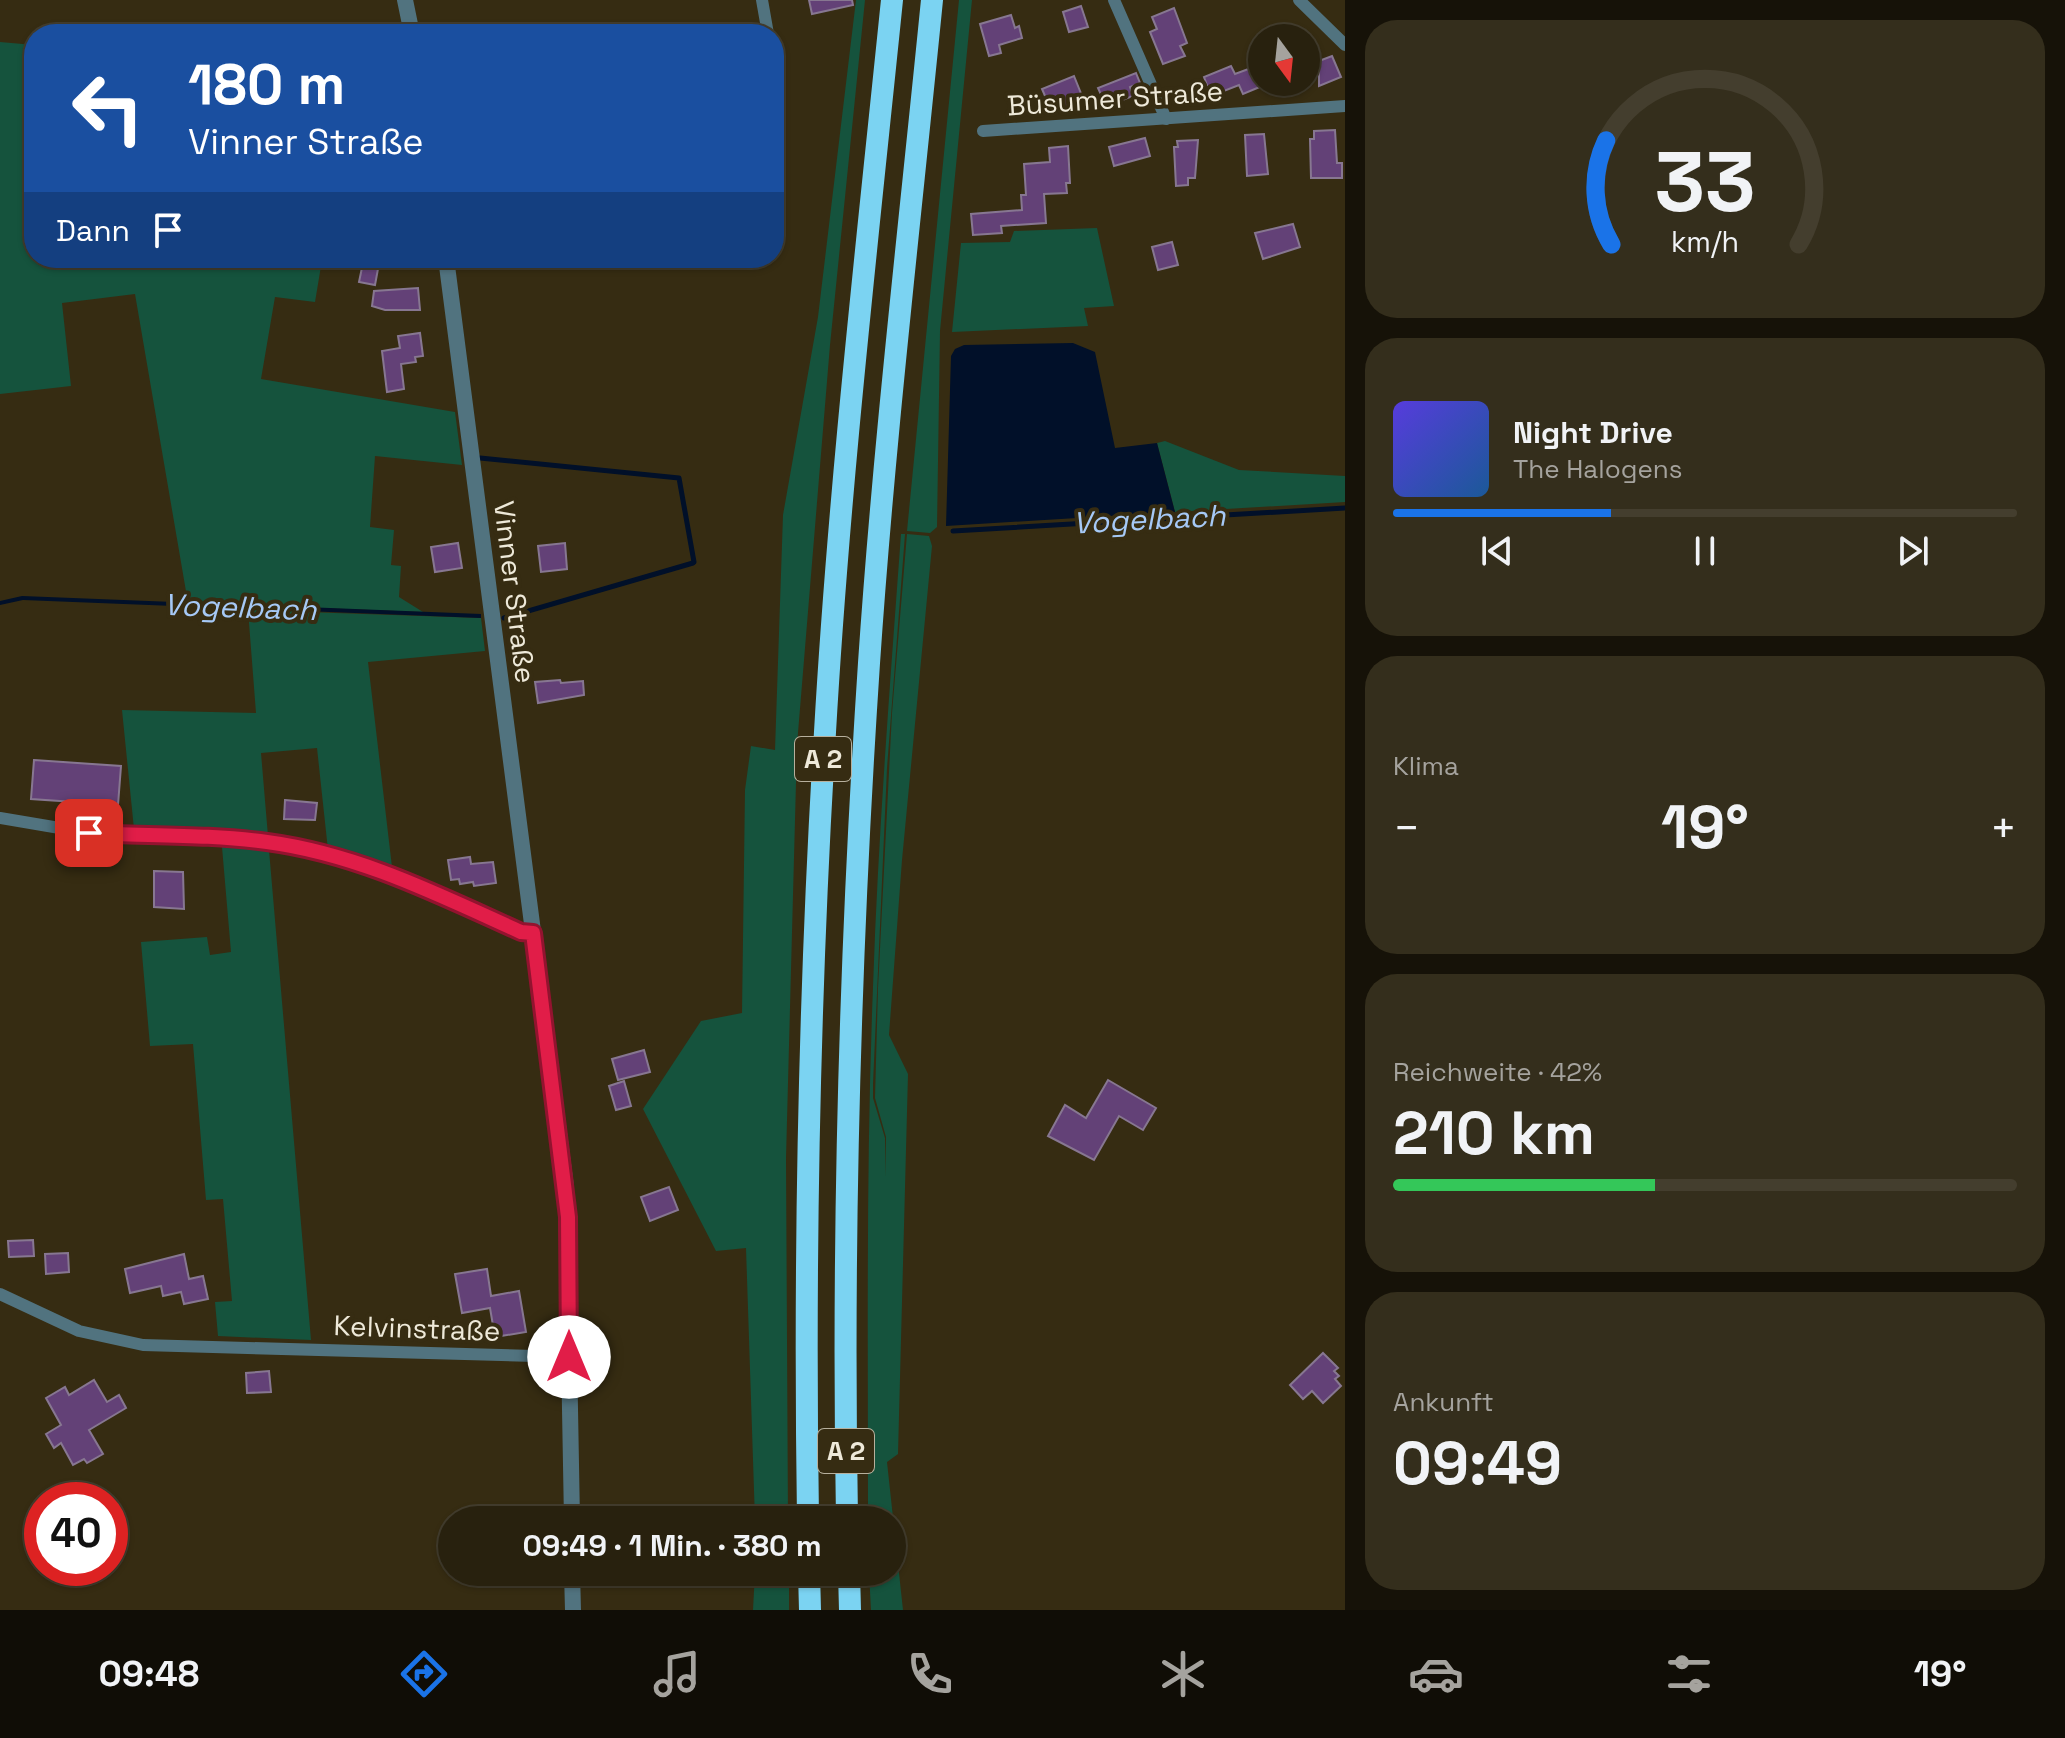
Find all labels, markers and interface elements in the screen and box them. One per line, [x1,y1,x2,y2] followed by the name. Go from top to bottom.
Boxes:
[1248,24,1320,96] north arrow
[1248,24,1320,96] map controls
[188,49,345,120] text: 180 m
[56,56,160,160] icon: left
[1006,72,1224,124] street label: Büsumer Straße
[188,119,424,165] text: Vinner Straße
[1654,129,1756,235] text: 33
[146,208,190,252] icon: arrive
[56,211,130,250] text: Dann
[1671,224,1739,260] text: km/h
[1513,413,1673,452] text: Night Drive
[1513,452,1682,486] text: The Halogens
[1072,495,1227,542] water label: Vogelbach
[486,499,544,685] street label: Vinner Straße
[1475,529,1519,573] icon: previous
[1683,529,1727,573] icon: pause
[1891,529,1935,573] icon: next
[163,585,318,629] water label: Vogelbach
[795,737,851,781] road number: A 2
[1393,749,1459,783] text: Klima
[1661,789,1749,866] text: 19°
[55,799,123,867] pin
[1393,800,1420,856] text: −
[1990,800,2017,856] text: +
[67,811,111,855] icon: arrive
[1393,1055,1602,1089] text: Reichweite · 42%
[1393,1095,1595,1172] text: 210 km
[333,1307,501,1349] street label: Kelvinstraße
[527,1315,611,1399] position arrow
[1393,1385,1494,1419] text: Ankunft
[1393,1425,1562,1502] text: 09:49
[818,1429,874,1473] road number: A 2
[24,1482,128,1586] speed limit sign: 40
[522,1526,822,1565] text: 09:49 · 1 Min. · 380 m
[396,1646,452,1702] icon: directions
[649,1646,705,1702] icon: music
[902,1646,958,1702] icon: phone
[1155,1646,1211,1702] icon: climate
[1408,1646,1464,1702] icon: car
[1661,1646,1717,1702] icon: filters
[98,1651,199,1697] text: 09:48
[1914,1651,1966,1697] text: 19°

